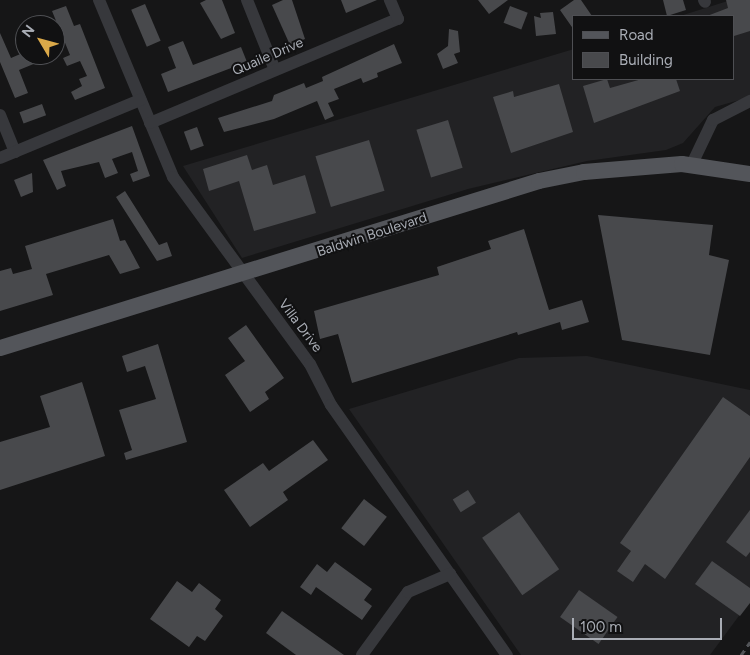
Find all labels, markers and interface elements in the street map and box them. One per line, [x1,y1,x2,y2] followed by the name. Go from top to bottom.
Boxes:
[15,15,65,65] north arrow
[572,15,735,80] legend
[18,22,38,41] text: N
[619,26,654,44] text: Road
[230,34,306,80] street label: Quaile Drive
[619,51,673,69] text: Building
[315,209,429,261] street label: Baldwin Boulevard
[275,296,325,356] street label: Villa Drive
[575,608,725,640] scale bar
[580,618,622,636] text: 100 m

